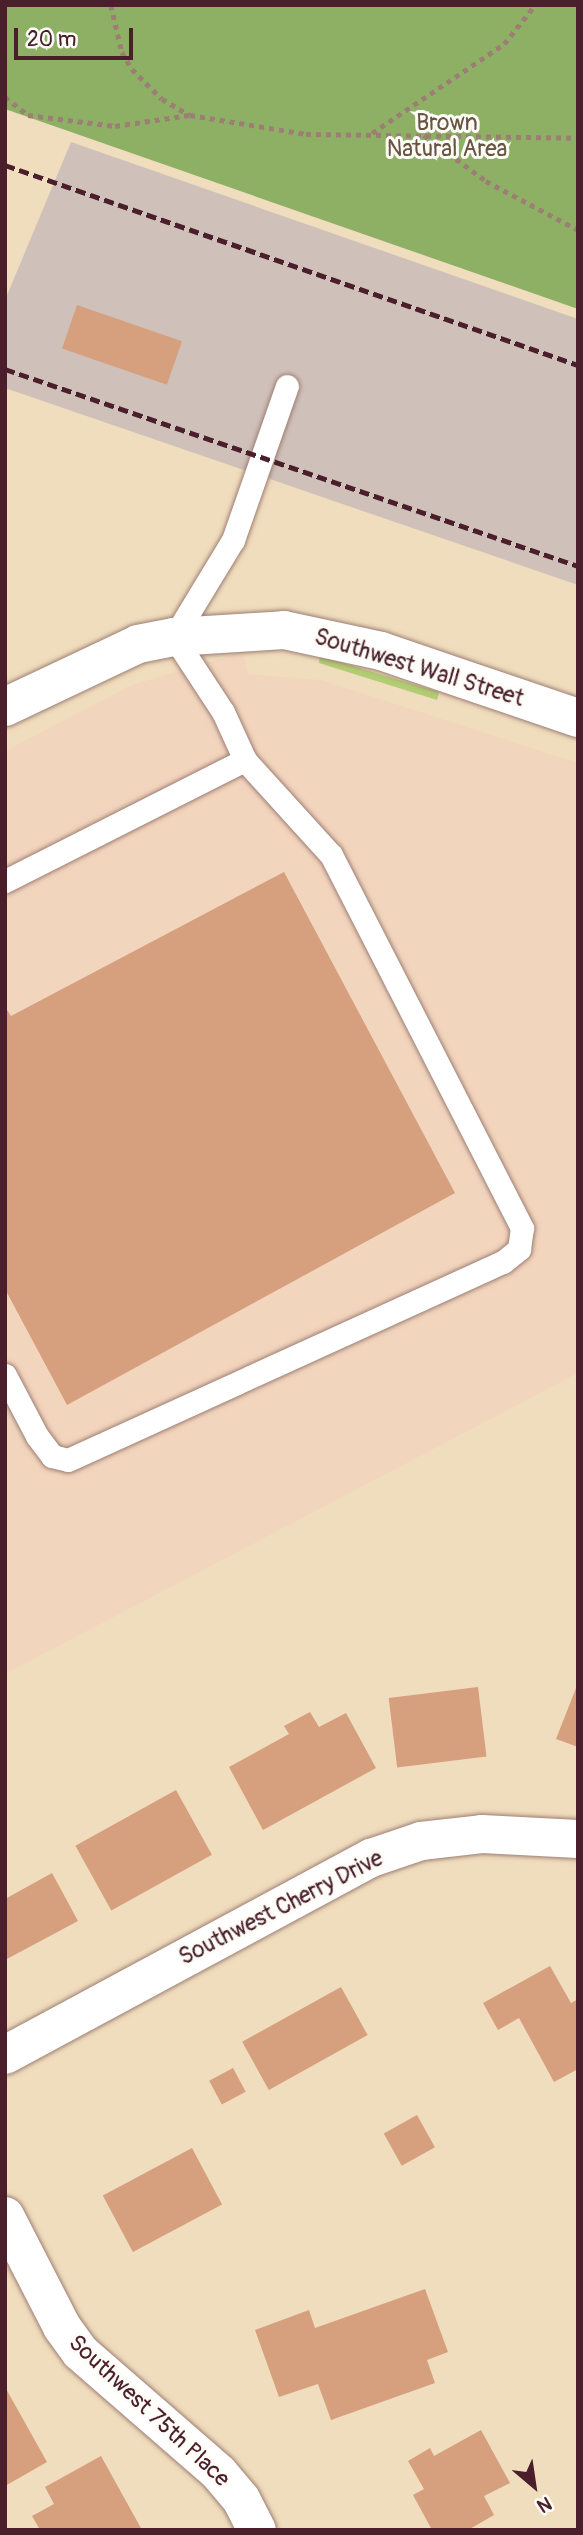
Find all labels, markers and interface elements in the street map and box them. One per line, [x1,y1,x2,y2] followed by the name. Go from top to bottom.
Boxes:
[18,14,136,58] scale bar
[27,26,76,53] text: 20 m
[387,109,507,163] park label: Brown Natural Area
[311,623,527,713] street label: Southwest Wall Street
[174,1845,388,1971] street label: Southwest Cherry Drive
[63,2329,235,2493] street label: Southwest 75th Place
[499,2451,569,2521] north arrow
[533,2491,556,2518] text: N

